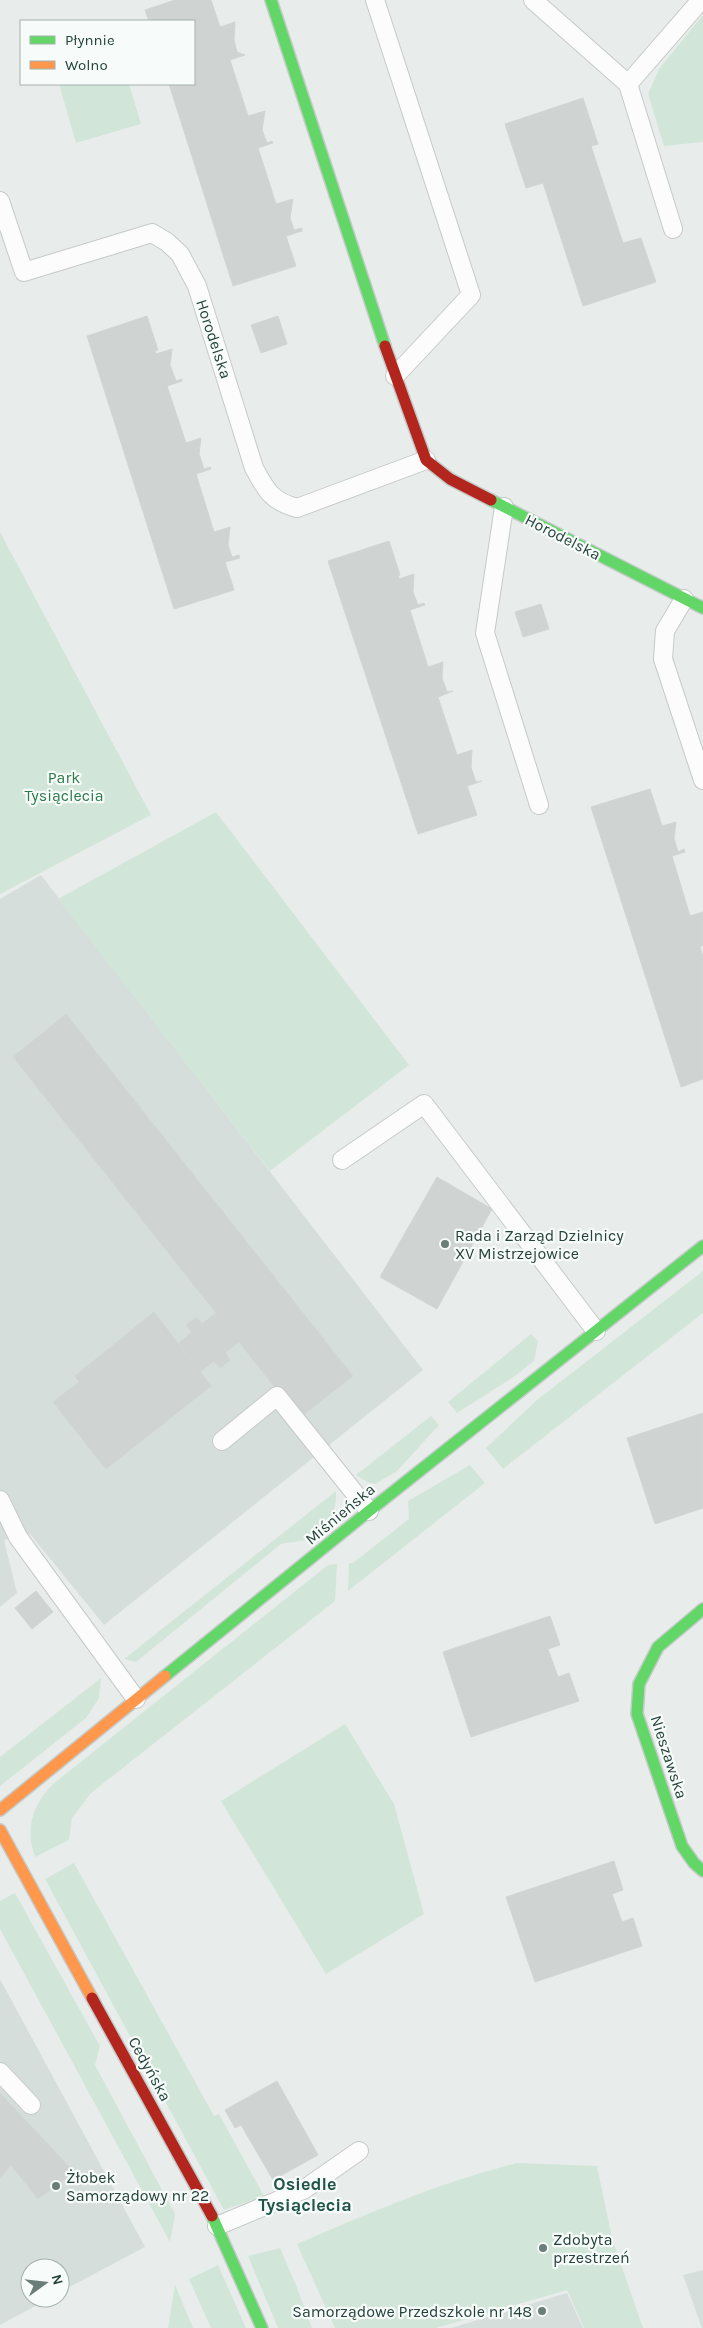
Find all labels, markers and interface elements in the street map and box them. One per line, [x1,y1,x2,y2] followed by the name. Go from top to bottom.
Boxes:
[20,20,195,85] legend
[65,31,115,49] text: Płynnie
[65,56,108,74] text: Wolno
[192,297,236,381] street label: Horodelska
[522,510,604,564] street label: Horodelska
[25,768,104,805] park label: Park Tysiąclecia
[455,1226,624,1263] place label: Rada i Zarząd Dzielnicy XV Mistrzejowice
[439,1238,451,1250] marker: Rada i Zarząd Dzielnicy XV Mistrzejowice
[301,1479,379,1549] street label: Miśnieńska
[647,1713,691,1801] street label: Nieszawska
[125,2033,175,2105] street label: Cedyńska
[66,2168,209,2205] place label: Żłobek Samorządowy nr 22
[258,2173,352,2216] district label: Osiedle Tysiąclecia
[50,2180,62,2192] marker: Żłobek Samorządowy nr 22
[553,2230,630,2267] place label: Zdobyta przestrzeń
[537,2242,549,2254] marker: Zdobyta przestrzeń
[20,2258,70,2308] north arrow
[48,2273,67,2287] text: N
[292,2302,532,2321] place label: Samorządowe Przedszkole nr 148
[536,2305,548,2317] marker: Samorządowe Przedszkole nr 148

